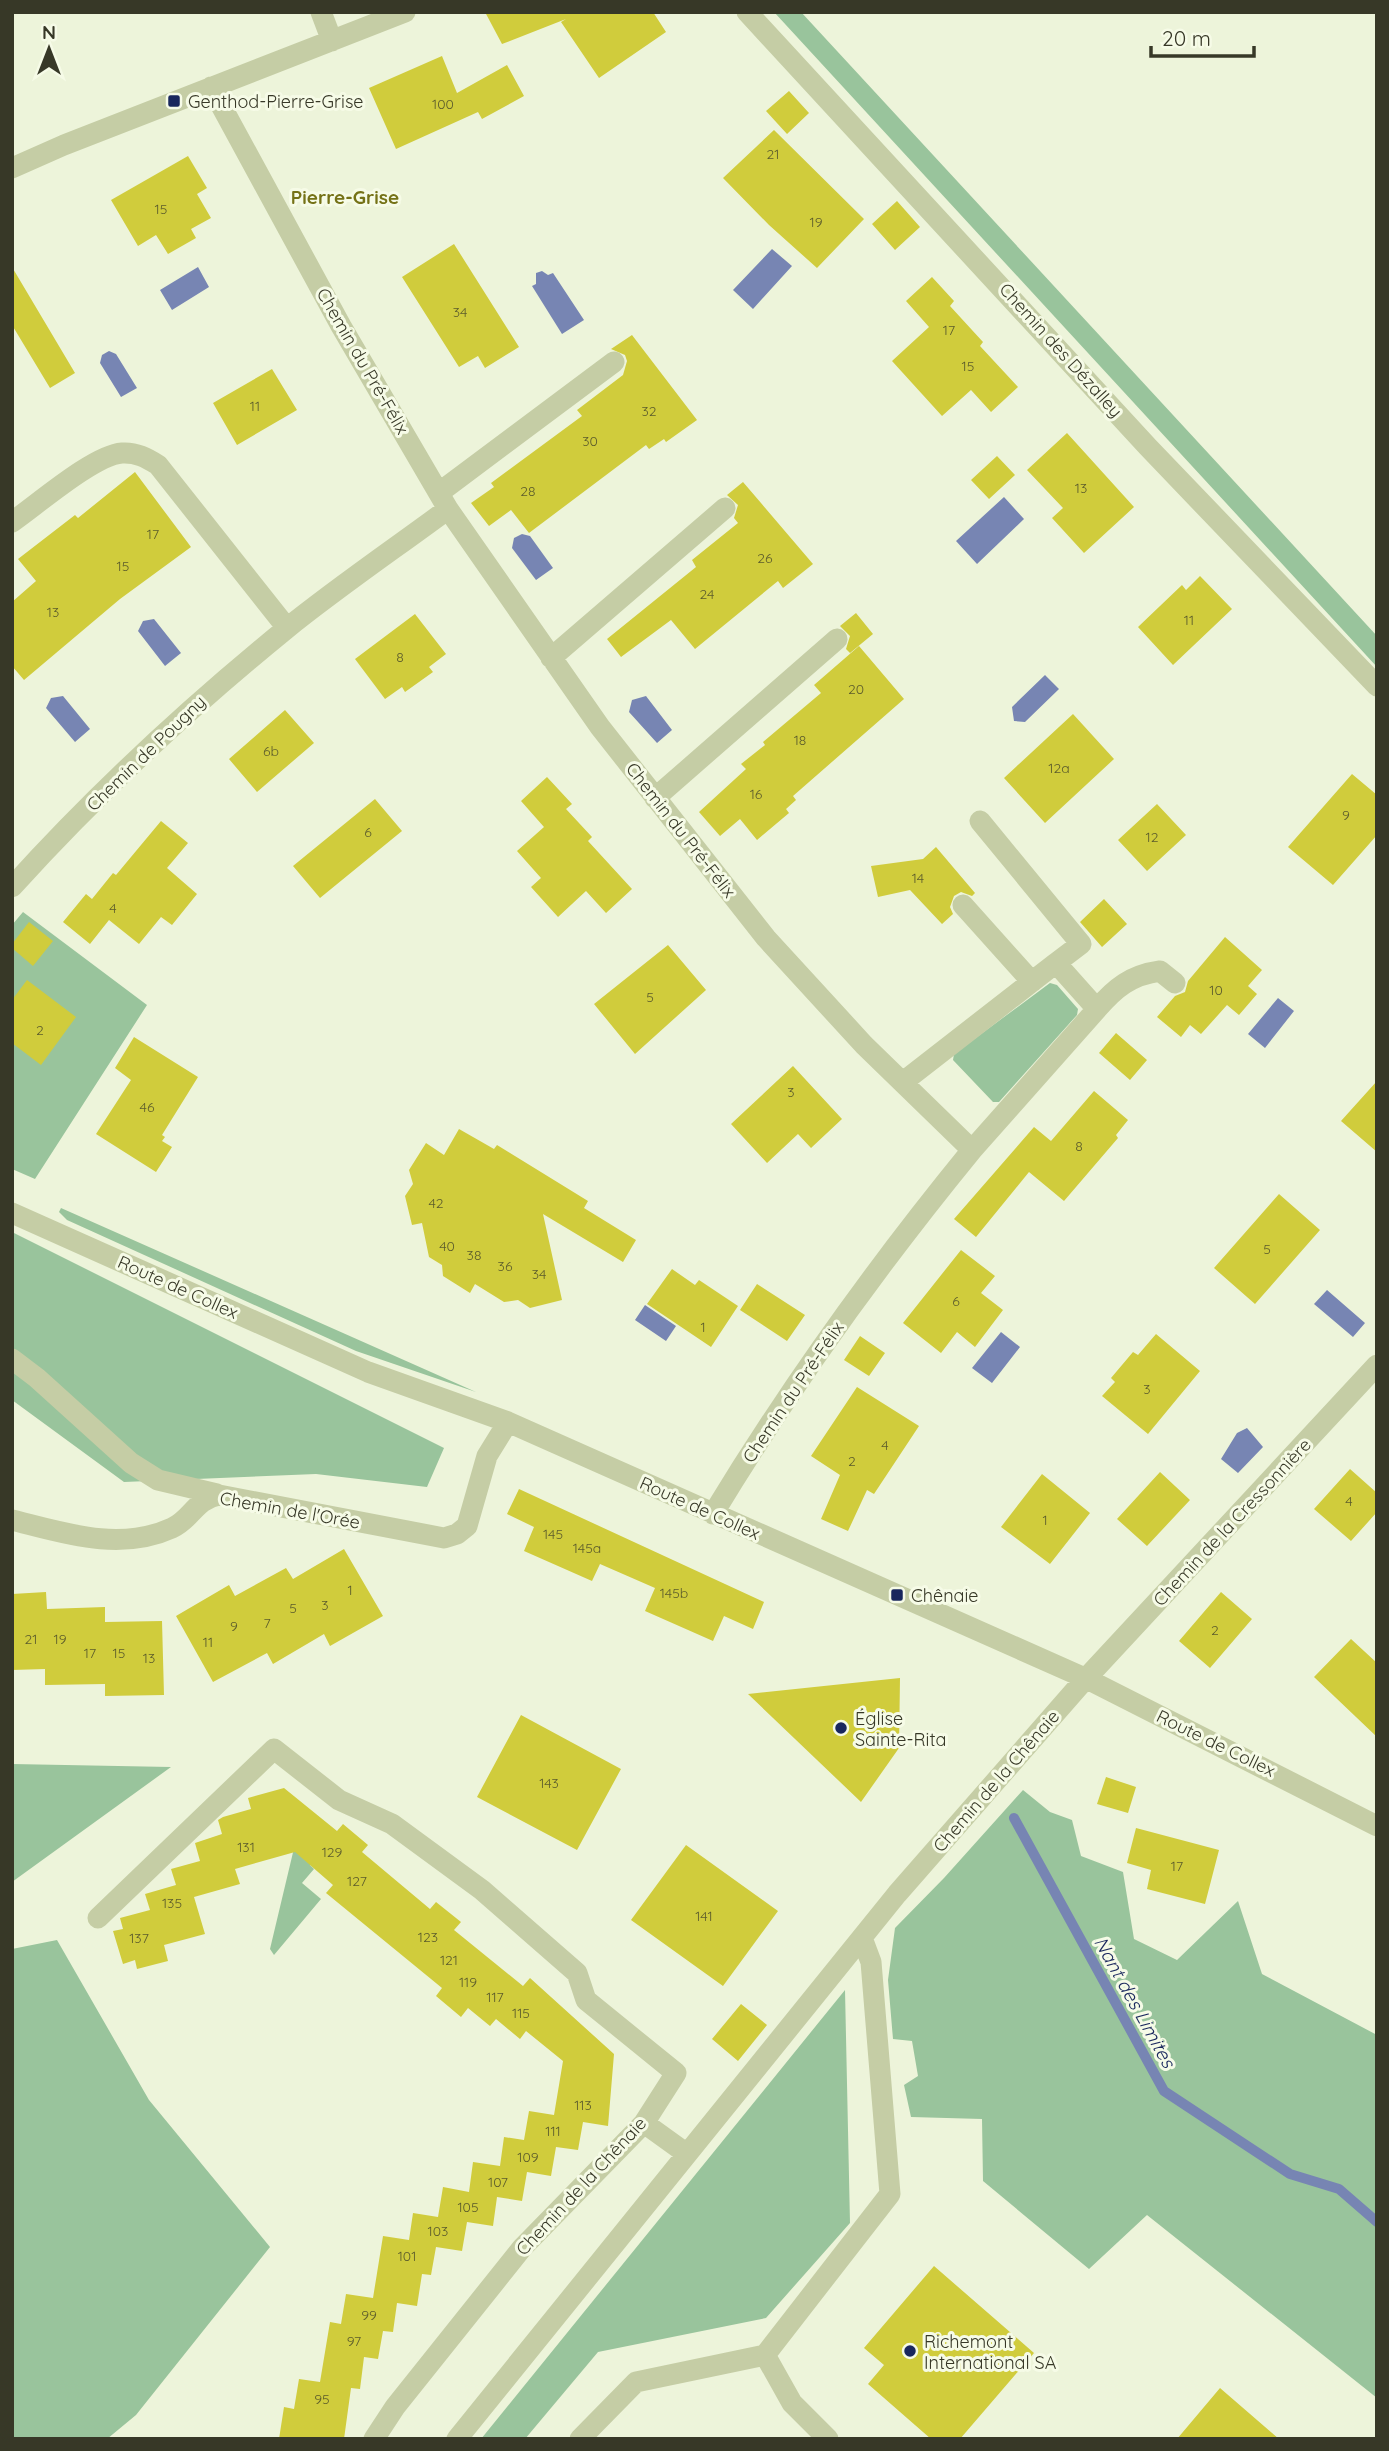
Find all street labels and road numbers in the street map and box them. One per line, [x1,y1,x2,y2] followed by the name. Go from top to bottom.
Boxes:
[994,278,1128,422] street label: Chemin des Dézalley
[312,284,414,439] street label: Chemin du Pré-Félix
[82,690,210,816] street label: Chemin de Pougny
[621,758,741,902] street label: Chemin du Pré-Félix
[114,1250,242,1324] street label: Route de Collex
[737,1317,849,1467] street label: Chemin du Pré-Félix
[1148,1433,1316,1611] street label: Chemin de la Cressonnière
[636,1471,764,1545] street label: Route de Collex
[218,1486,362,1534] street label: Chemin de l'Orée
[1153,1704,1280,1782] street label: Route de Collex
[928,1705,1064,1857] street label: Chemin de la Chênaie
[511,2112,651,2260] street label: Chemin de la Chênaie

